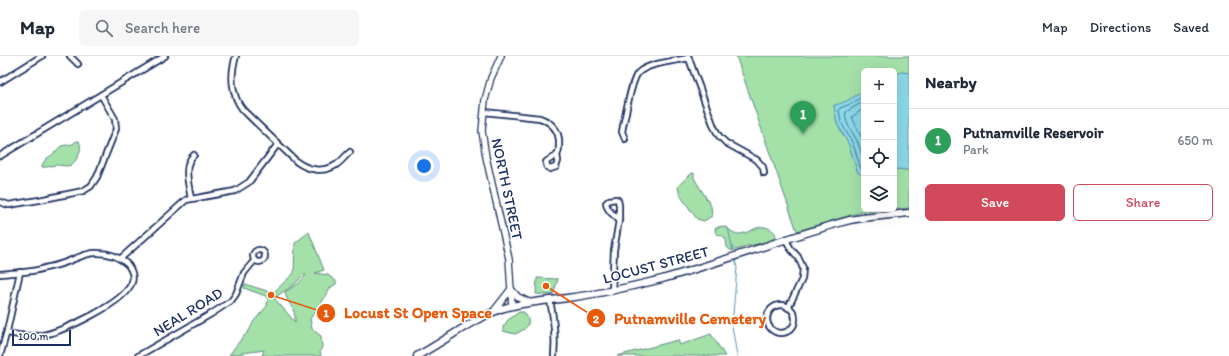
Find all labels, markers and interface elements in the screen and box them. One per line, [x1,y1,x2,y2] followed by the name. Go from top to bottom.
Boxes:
[79,10,359,46] search box
[20,16,55,39] text: Map
[93,17,115,39] icon: search
[125,19,200,37] text: Search here
[1042,19,1068,36] text: Map
[1090,19,1151,36] text: Directions
[1173,19,1209,36] text: Saved
[861,68,897,212] map controls
[861,68,897,104] button: +
[925,72,977,92] text: Nearby
[790,101,816,134] pin: 1
[861,104,897,140] button: −
[963,124,1103,142] text: Putnamville Reservoir
[935,133,941,148] text: 1
[1177,133,1213,148] text: 650 m
[487,137,527,242] street label: NORTH STREET
[861,140,897,176] button: locate
[963,142,989,157] text: Park
[414,156,434,176] your location
[861,176,897,212] button: layers
[925,184,1065,221] button: Save
[1073,184,1213,221] button: Share
[601,242,712,288] street label: LOCUST STREET
[150,284,226,340] street label: NEAL ROAD
[316,299,500,327] callout: Locust St Open Space
[344,303,492,323] text: Locust St Open Space
[586,304,774,332] callout: Putnamville Cemetery
[323,306,329,320] text: 1
[614,309,767,329] text: Putnamville Cemetery
[593,312,600,326] text: 2
[12,328,71,347] scale bar
[18,330,48,343] text: 100 m

